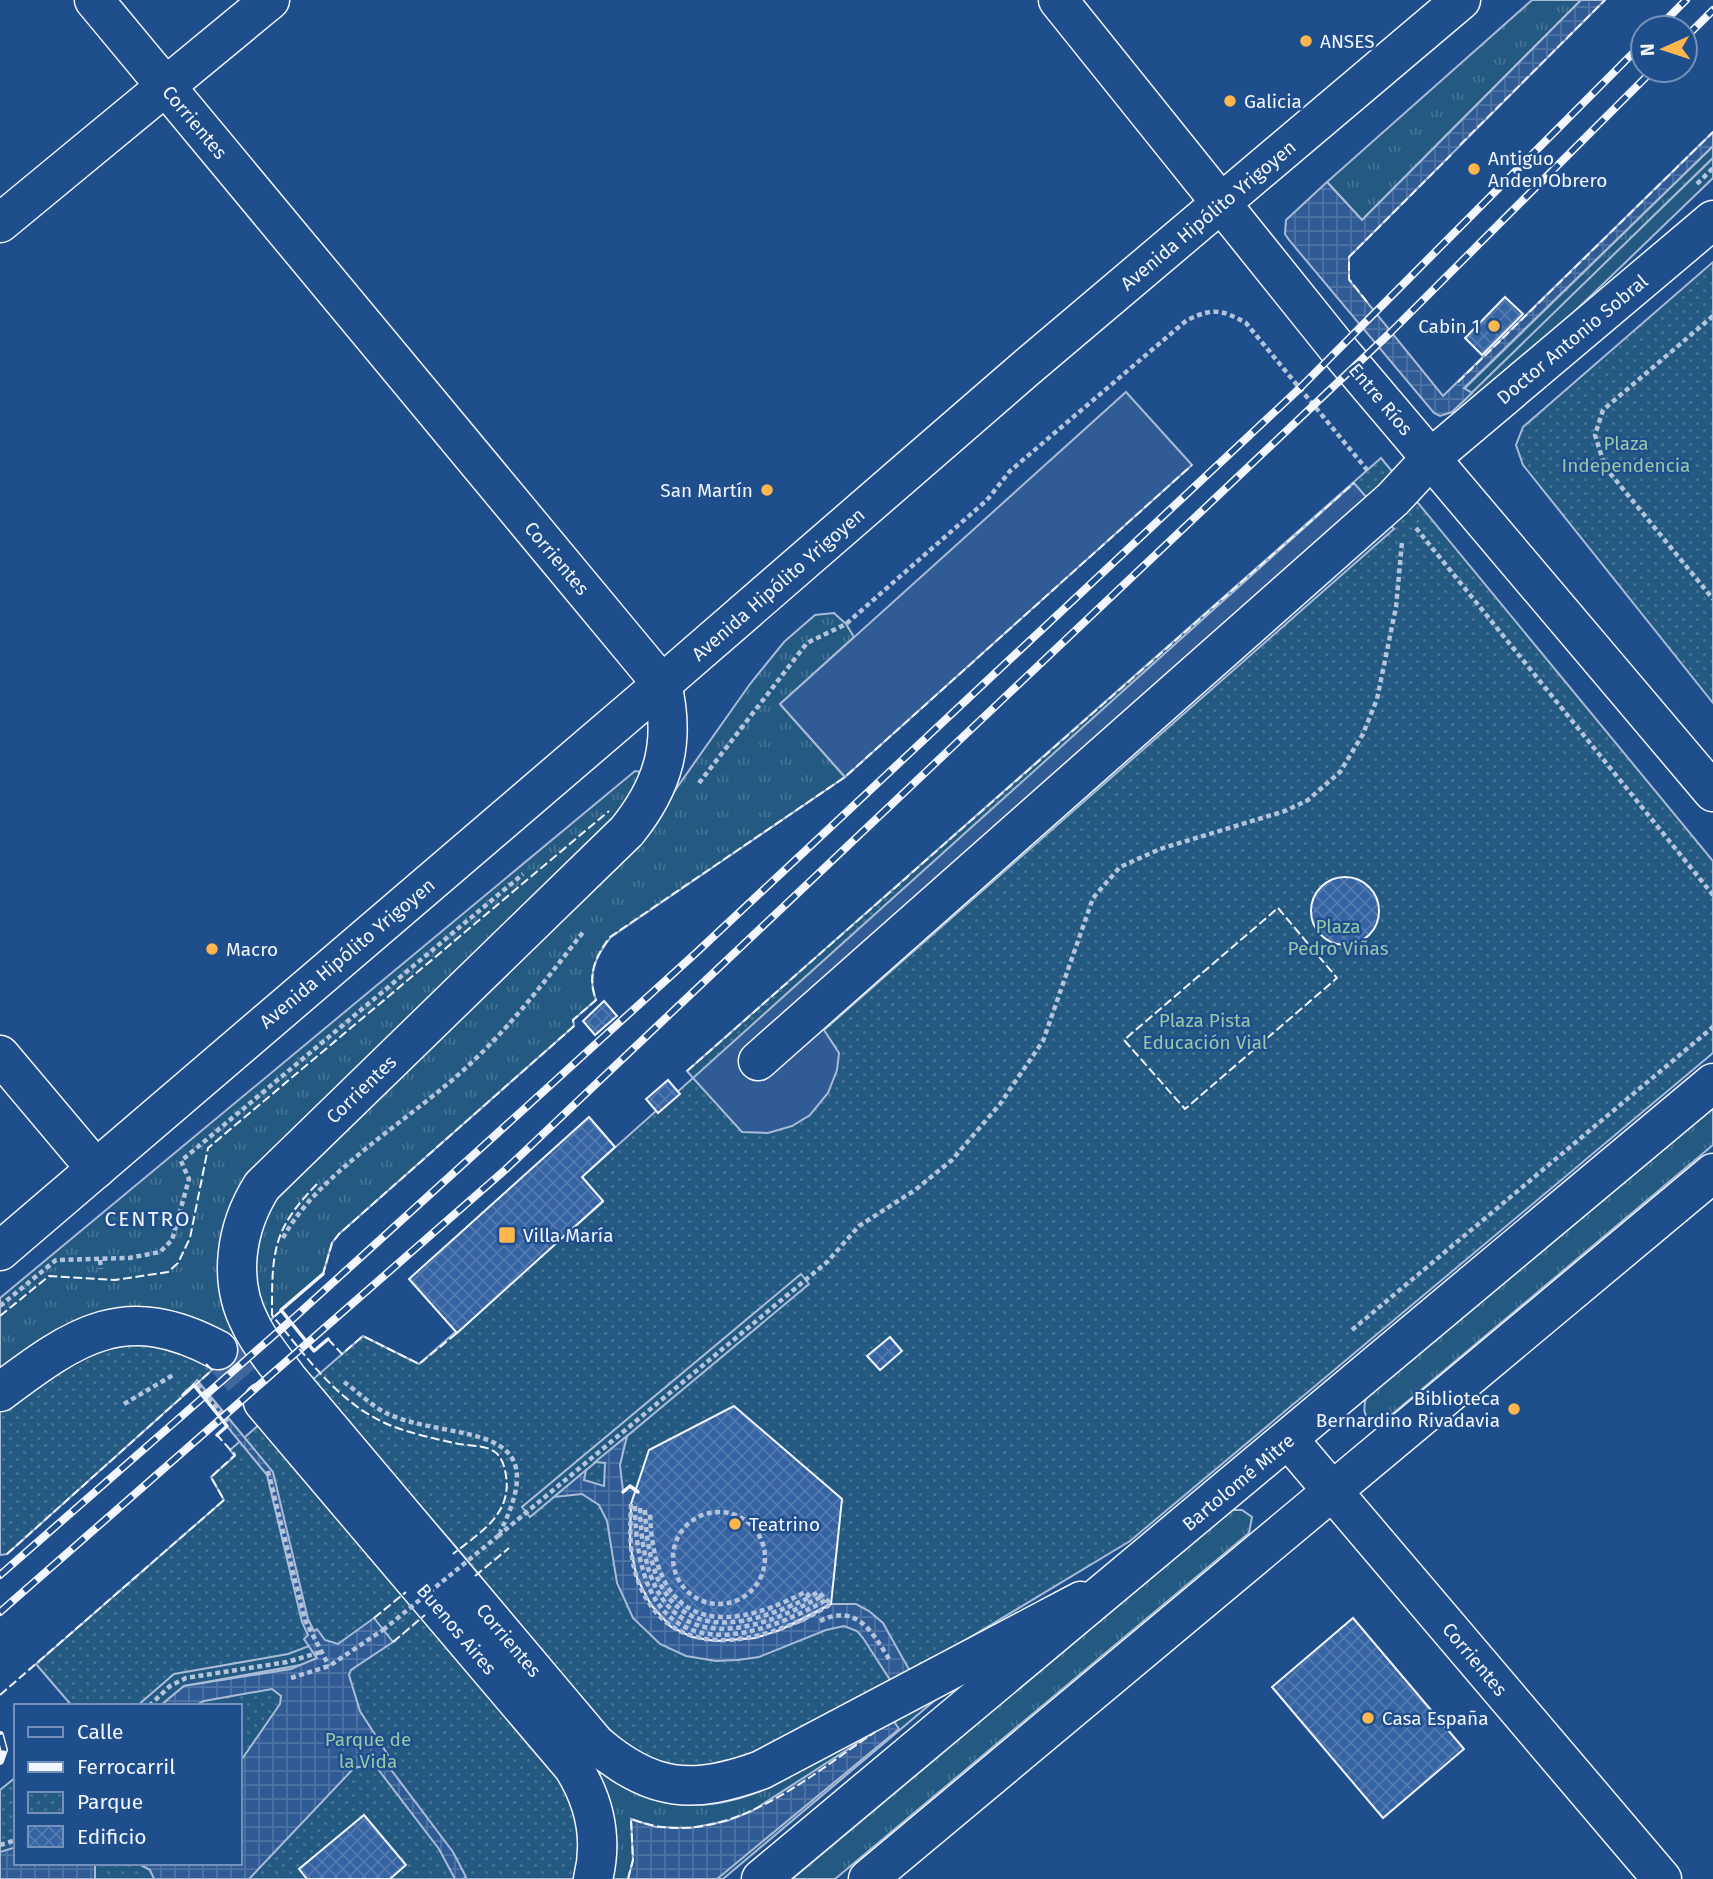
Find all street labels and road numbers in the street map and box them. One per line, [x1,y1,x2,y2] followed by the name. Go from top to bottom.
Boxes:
[157,81,232,164] street label: Corrientes
[1116,135,1301,295] street label: Avenida Hipólito Yrigoyen
[1492,269,1653,409] street label: Doctor Antonio Sobral
[1344,359,1417,440] street label: Entre Ríos
[687,503,869,666] street label: Avenida Hipólito Yrigoyen
[519,517,594,600] street label: Corrientes
[255,873,440,1033] street label: Avenida Hipólito Yrigoyen
[321,1050,401,1128] street label: Corrientes
[1178,1429,1299,1536] street label: Bartolomé Mitre
[412,1579,501,1679] street label: Buenos Aires
[471,1599,546,1682] street label: Corrientes
[1437,1618,1512,1701] street label: Corrientes

